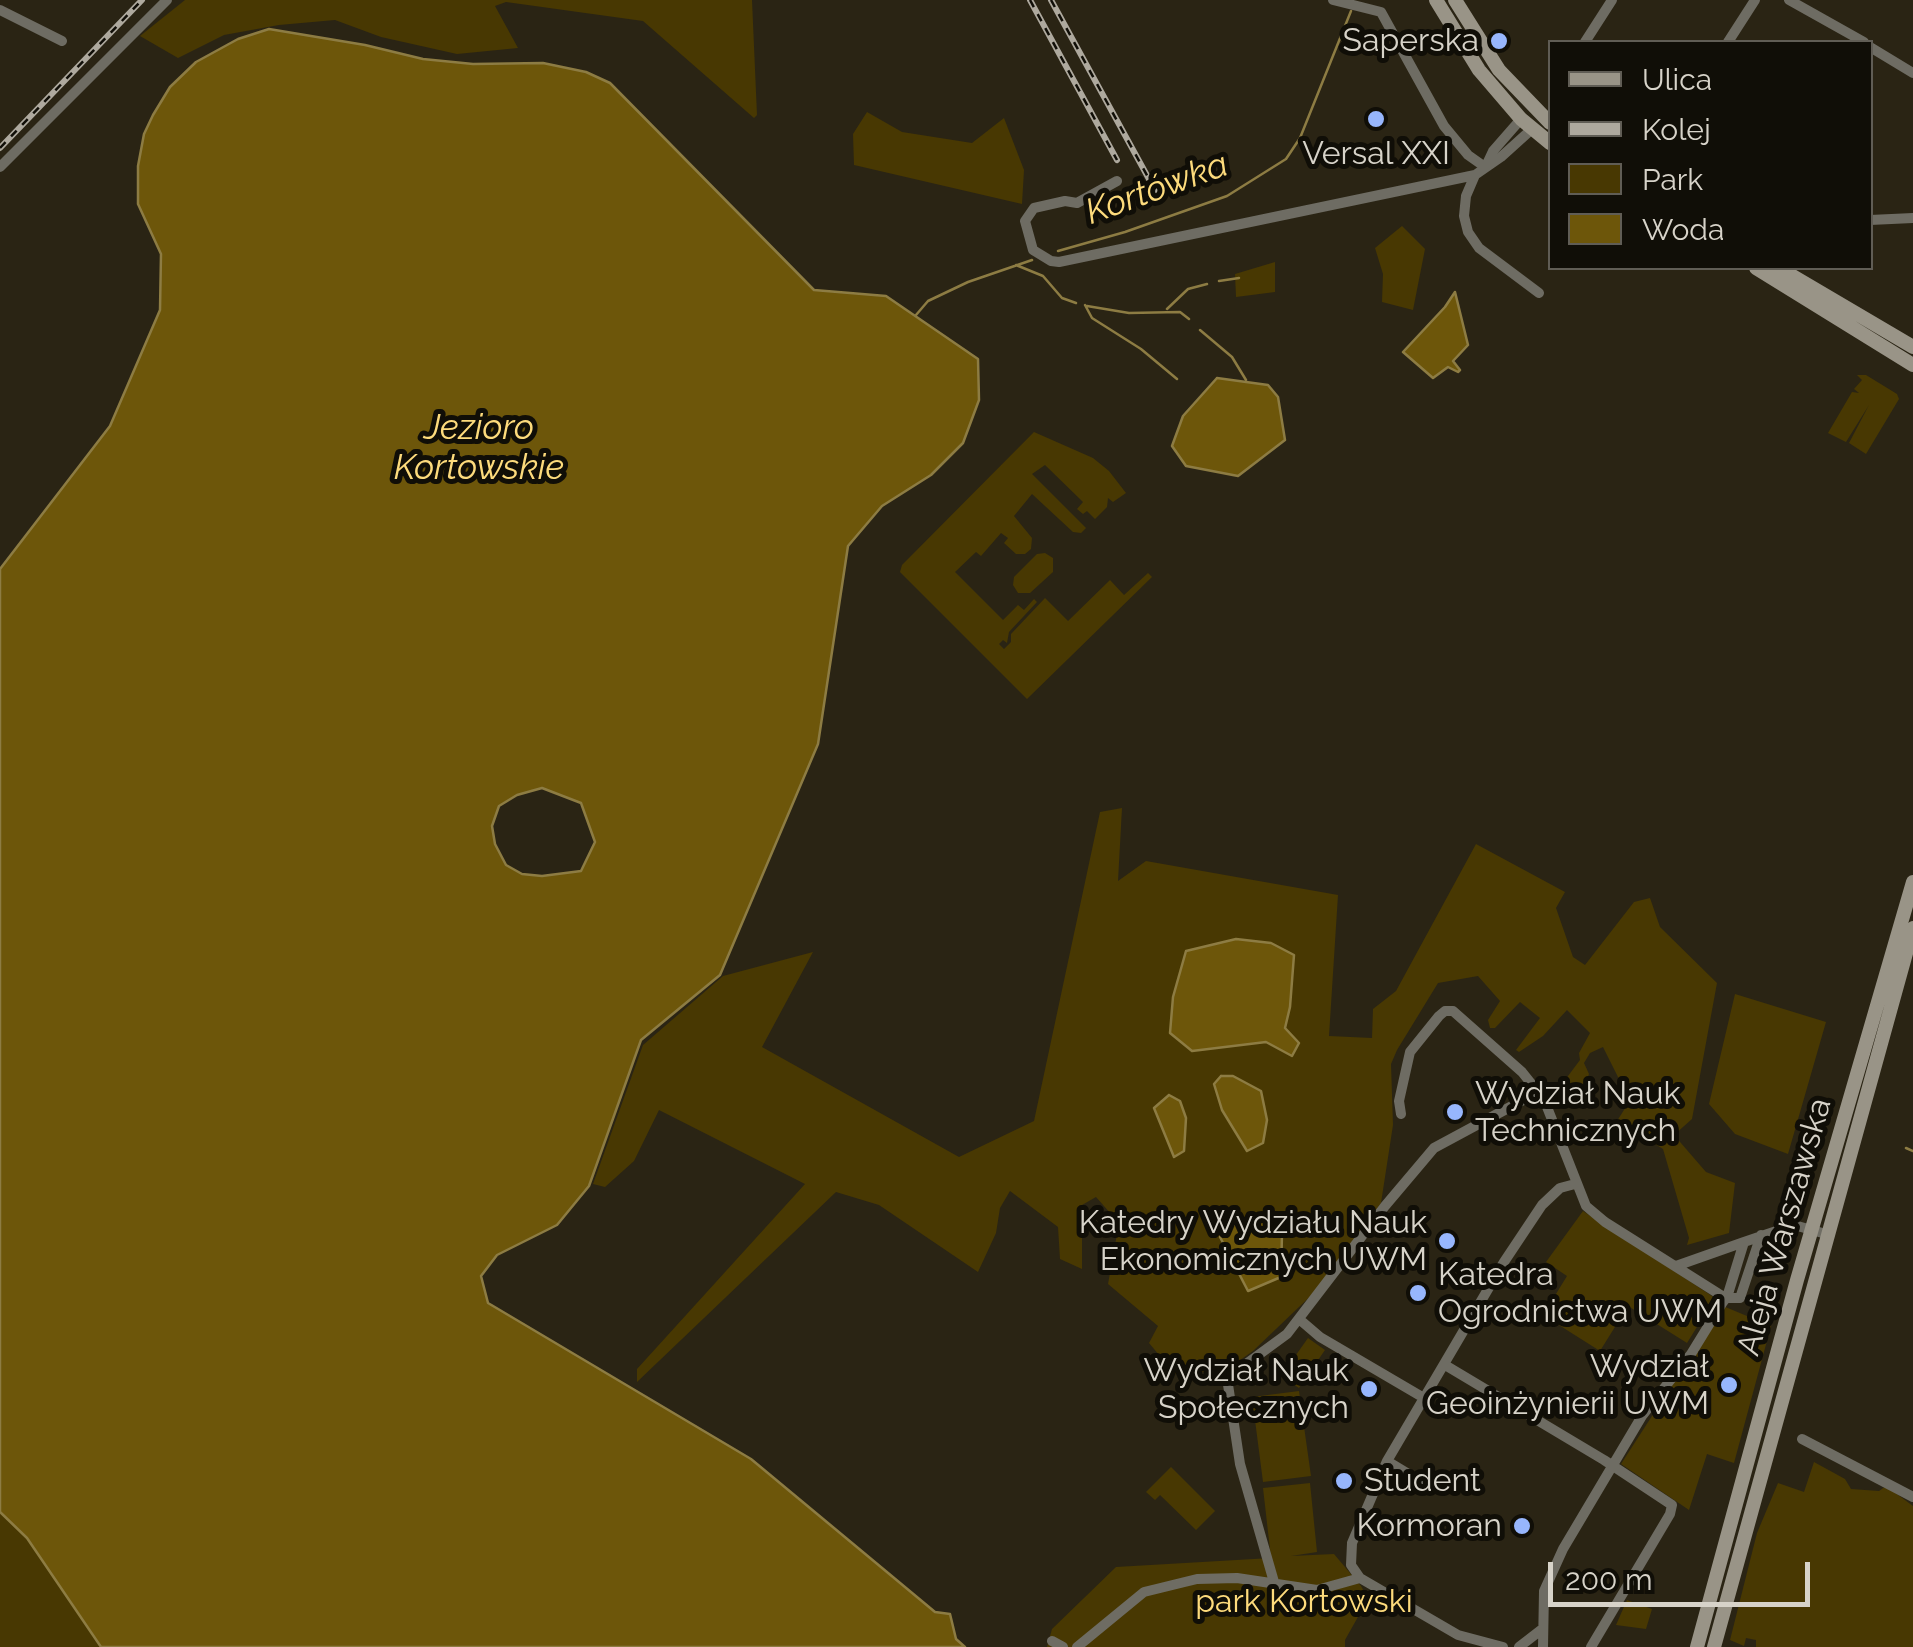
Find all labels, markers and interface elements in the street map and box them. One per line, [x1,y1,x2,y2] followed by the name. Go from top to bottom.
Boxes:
[1343,22,1479,60] place label: Saperska
[1488,30,1510,52] marker: Saperska
[1548,40,1873,270] legend
[1642,62,1712,97] text: Ulica
[1365,108,1387,130] marker: Versal XXI
[1642,112,1711,147] text: Kolej
[1302,135,1450,173] place label: Versal XXI
[1080,144,1234,234] water label: Kortówka
[1642,162,1703,197] text: Park
[1642,212,1724,247] text: Woda
[394,407,564,489] water label: Jezioro Kortowskie
[1475,1075,1680,1150] place label: Wydział Nauk Technicznych
[1730,1094,1840,1360] street label: Aleja Warszawska
[1444,1101,1466,1123] marker: Wydział Nauk Technicznych
[1079,1204,1427,1279] place label: Katedry Wydziału Nauk Ekonomicznych UWM
[1436,1230,1458,1252] marker: Katedry Wydziału Nauk Ekonomicznych UWM
[1438,1256,1722,1331] place label: Katedra Ogrodnictwa UWM
[1407,1282,1429,1304] marker: Katedra Ogrodnictwa UWM
[1426,1348,1709,1423] place label: Wydział Geoinżynierii UWM
[1144,1352,1349,1427] place label: Wydział Nauk Społecznych
[1718,1374,1740,1396] marker: Wydział Geoinżynierii UWM
[1358,1378,1380,1400] marker: Wydział Nauk Społecznych
[1364,1462,1481,1500] place label: Student
[1333,1470,1355,1492] marker: Student
[1356,1507,1502,1545] place label: Kormoran
[1511,1515,1533,1537] marker: Kormoran
[1553,1542,1816,1604] scale bar
[1565,1562,1653,1597] text: 200 m
[1195,1583,1413,1621] park label: park Kortowski

